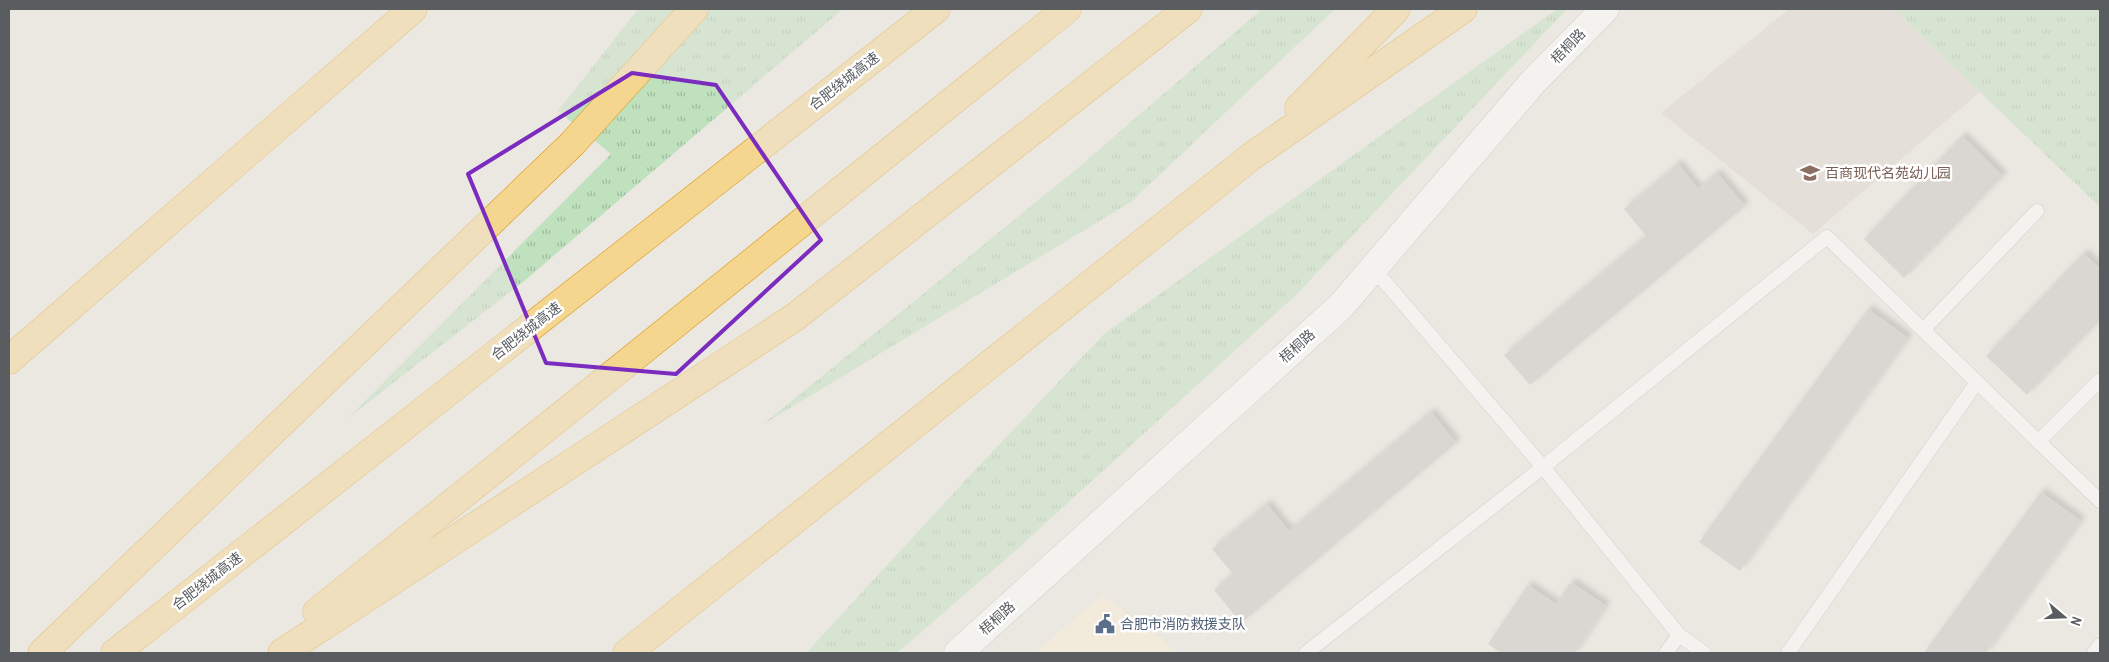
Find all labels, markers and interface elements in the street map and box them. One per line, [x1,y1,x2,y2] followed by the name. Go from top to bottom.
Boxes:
[1547,25,1589,67] street label: 梧桐路
[805,48,883,114] street label: 合肥绕城高速
[1799,162,1821,184] school or university icon: 百商现代名苑幼儿园
[1825,164,1951,182] place label: 百商现代名苑幼儿园
[487,298,565,364] street label: 合肥绕城高速
[1275,325,1319,367] street label: 梧桐路
[168,548,246,614] street label: 合肥绕城高速
[2039,592,2089,642] north arrow
[975,597,1019,639] street label: 梧桐路
[1094,613,1116,635] public building icon: 合肥市消防救援支队
[2066,614,2086,628] text: N
[1120,615,1246,633] place label: 合肥市消防救援支队

